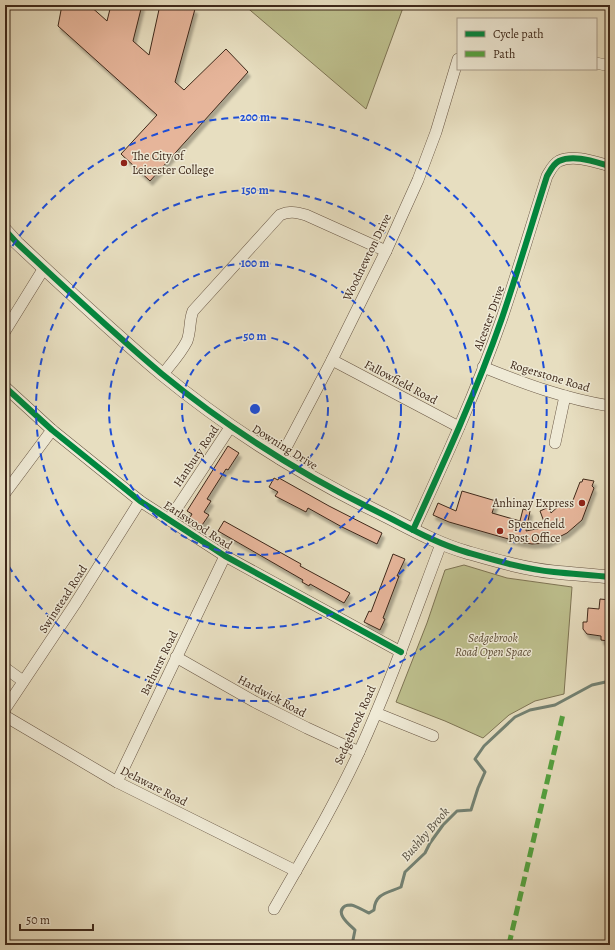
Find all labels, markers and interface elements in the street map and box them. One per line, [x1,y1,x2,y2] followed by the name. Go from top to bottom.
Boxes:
[457,18,597,70] legend
[493,26,544,42] text: Cycle path
[493,46,516,62] text: Path
[240,109,270,125] text: 200 m
[132,148,214,178] place label: The City of Leicester College
[119,158,129,168] marker: The City of Leicester College
[241,182,269,198] text: 150 m
[339,211,395,304] street label: Woodnewton Drive
[241,255,269,271] text: 100 m
[470,283,508,354] street label: Alcester Drive
[243,328,267,344] text: 50 m
[362,356,441,408] street label: Fallowfield Road
[508,356,593,396] street label: Rogerstone Road
[248,402,262,416] centre of rings
[249,420,321,474] street label: Downing Drive
[169,422,223,490] street label: Hanbury Road
[492,495,574,511] place label: Anhinay Express
[161,497,236,553] street label: Earlswood Road
[577,498,587,508] marker: Anhinay Express
[508,516,565,546] place label: Spencefield Post Office
[495,526,505,536] marker: Spencefield Post Office
[35,561,91,636] street label: Swinstead Road
[136,627,182,698] street label: Bathurst Road
[455,630,532,660] park label: Sedgebrook Road Open Space
[235,671,310,721] street label: Hardwick Road
[330,682,380,767] street label: Sedgebrook Road
[118,762,191,810] street label: Delaware Road
[397,803,453,865] water label: Bushby Brook
[20,906,93,932] scale bar
[26,912,50,928] text: 50 m

